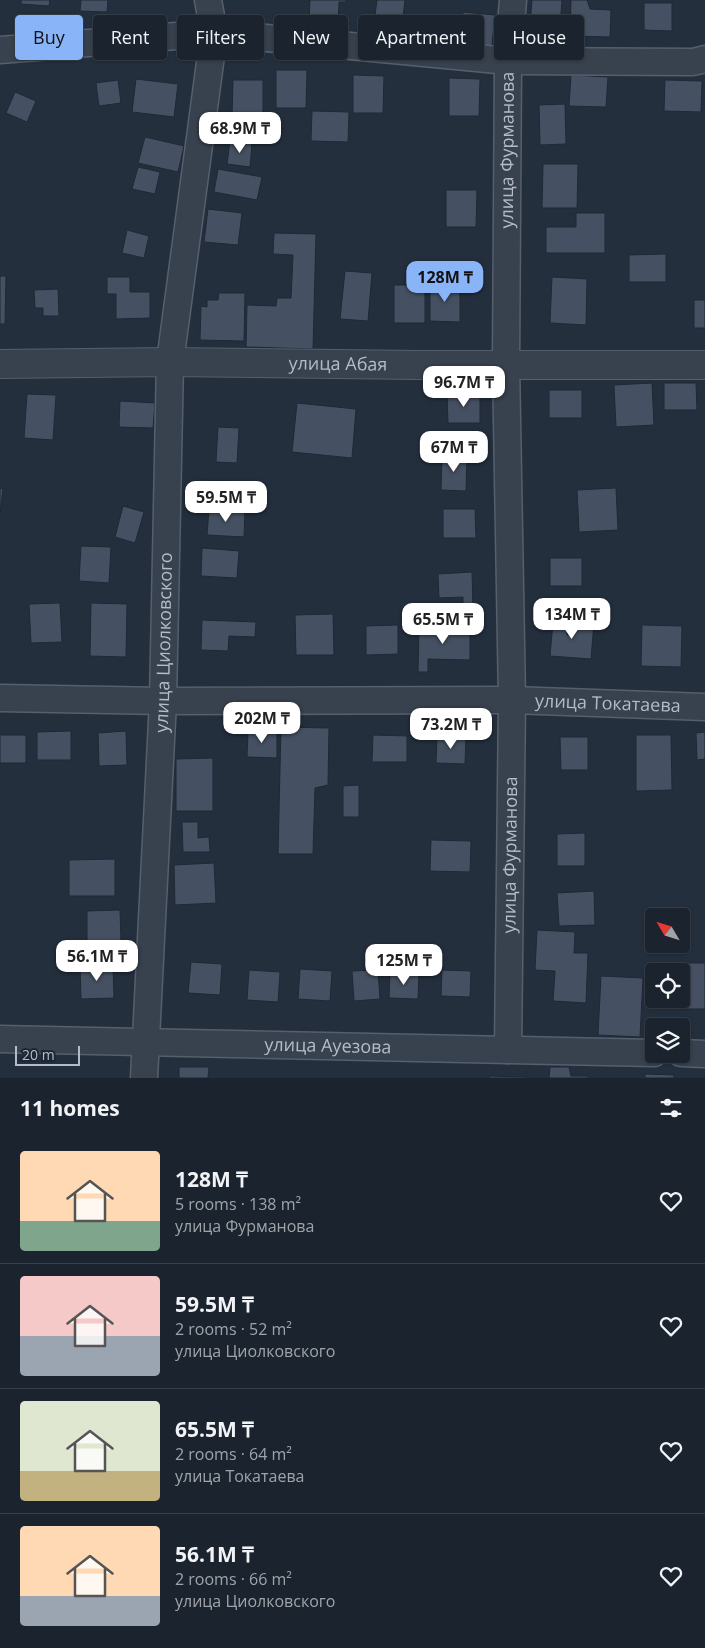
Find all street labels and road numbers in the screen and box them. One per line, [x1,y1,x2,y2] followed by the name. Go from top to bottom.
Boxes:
[494,72,519,229] street label: улица Фурманова
[288,350,388,376] street label: улица Абая
[148,552,177,733] street label: улица Циолковского
[535,688,681,717] street label: улица Токатаева
[496,776,522,934] street label: улица Фурманова
[264,1032,392,1058] street label: улица Ауезова

